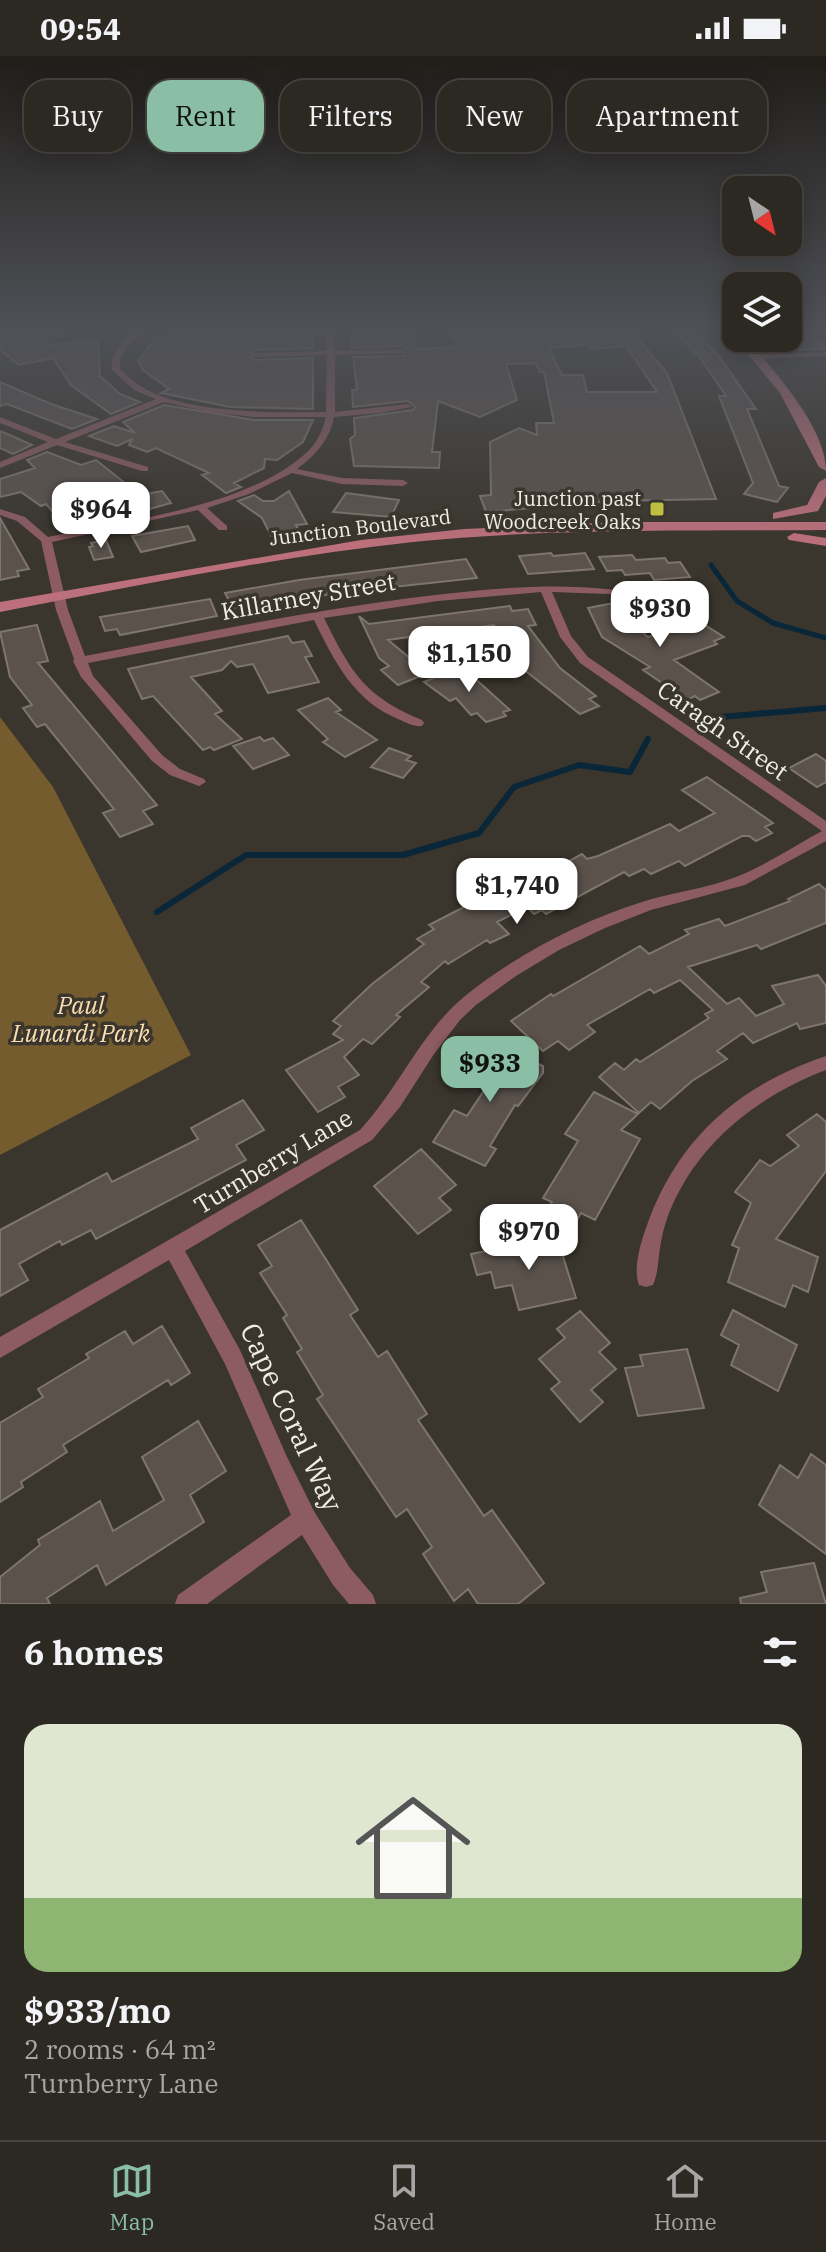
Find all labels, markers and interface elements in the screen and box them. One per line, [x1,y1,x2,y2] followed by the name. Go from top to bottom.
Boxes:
[40,9,121,48] text: 09:54
[24,80,131,152] chip: Buy
[147,80,264,152] chip: Rent
[280,80,421,152] chip: Filters
[437,80,551,152] chip: New
[567,80,767,152] chip: Apartment
[722,176,802,256] north arrow
[722,176,802,352] map controls
[722,272,802,352] button: layers
[54,482,148,550] pin: $964
[484,485,641,535] place label: Junction past Woodcreek Oaks
[70,491,132,525] text: $964
[648,500,666,518] marker: Junction past Woodcreek Oaks
[268,502,452,552] street label: Junction Boulevard
[218,565,398,627] street label: Killarney Street
[613,581,707,649] pin: $930
[629,590,691,624] text: $930
[404,626,534,694] pin: $1,150
[426,635,512,669] text: $1,150
[651,673,795,787] street label: Caragh Street
[452,858,582,926] pin: $1,740
[474,867,560,901] text: $1,740
[11,989,151,1049] park label: Paul Lunardi Park
[443,1036,537,1104] pin: $933
[459,1045,521,1079] text: $933
[188,1101,358,1221] street label: Turnberry Lane
[482,1204,576,1272] pin: $970
[498,1213,560,1247] text: $970
[232,1317,352,1517] street label: Cape Coral Way
[24,1630,164,1674] text: 6 homes
[758,1630,802,1674] icon: filters
[341,1776,485,1920] icon: home
[24,1988,171,2032] text: $933/mo
[24,2032,216,2066] text: 2 rooms · 64 m²
[24,2066,218,2100] text: Turnberry Lane
[110,2159,154,2236] tab: Map
[373,2159,435,2236] tab: Saved
[654,2159,716,2236] tab: Home

